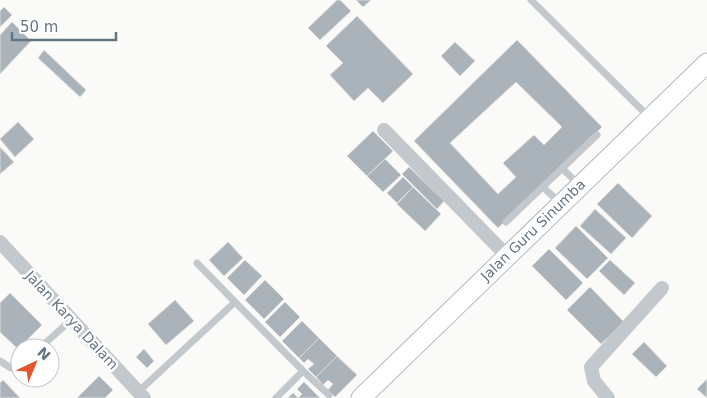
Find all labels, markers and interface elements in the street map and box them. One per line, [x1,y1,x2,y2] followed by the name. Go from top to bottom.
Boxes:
[12,10,116,42] scale bar
[20,18,58,36] text: 50 m
[477,176,589,285] street label: Jalan Guru Sinumba
[22,267,122,372] street label: Jalan Karya Dalam
[10,338,60,388] north arrow
[34,344,54,363] text: N

